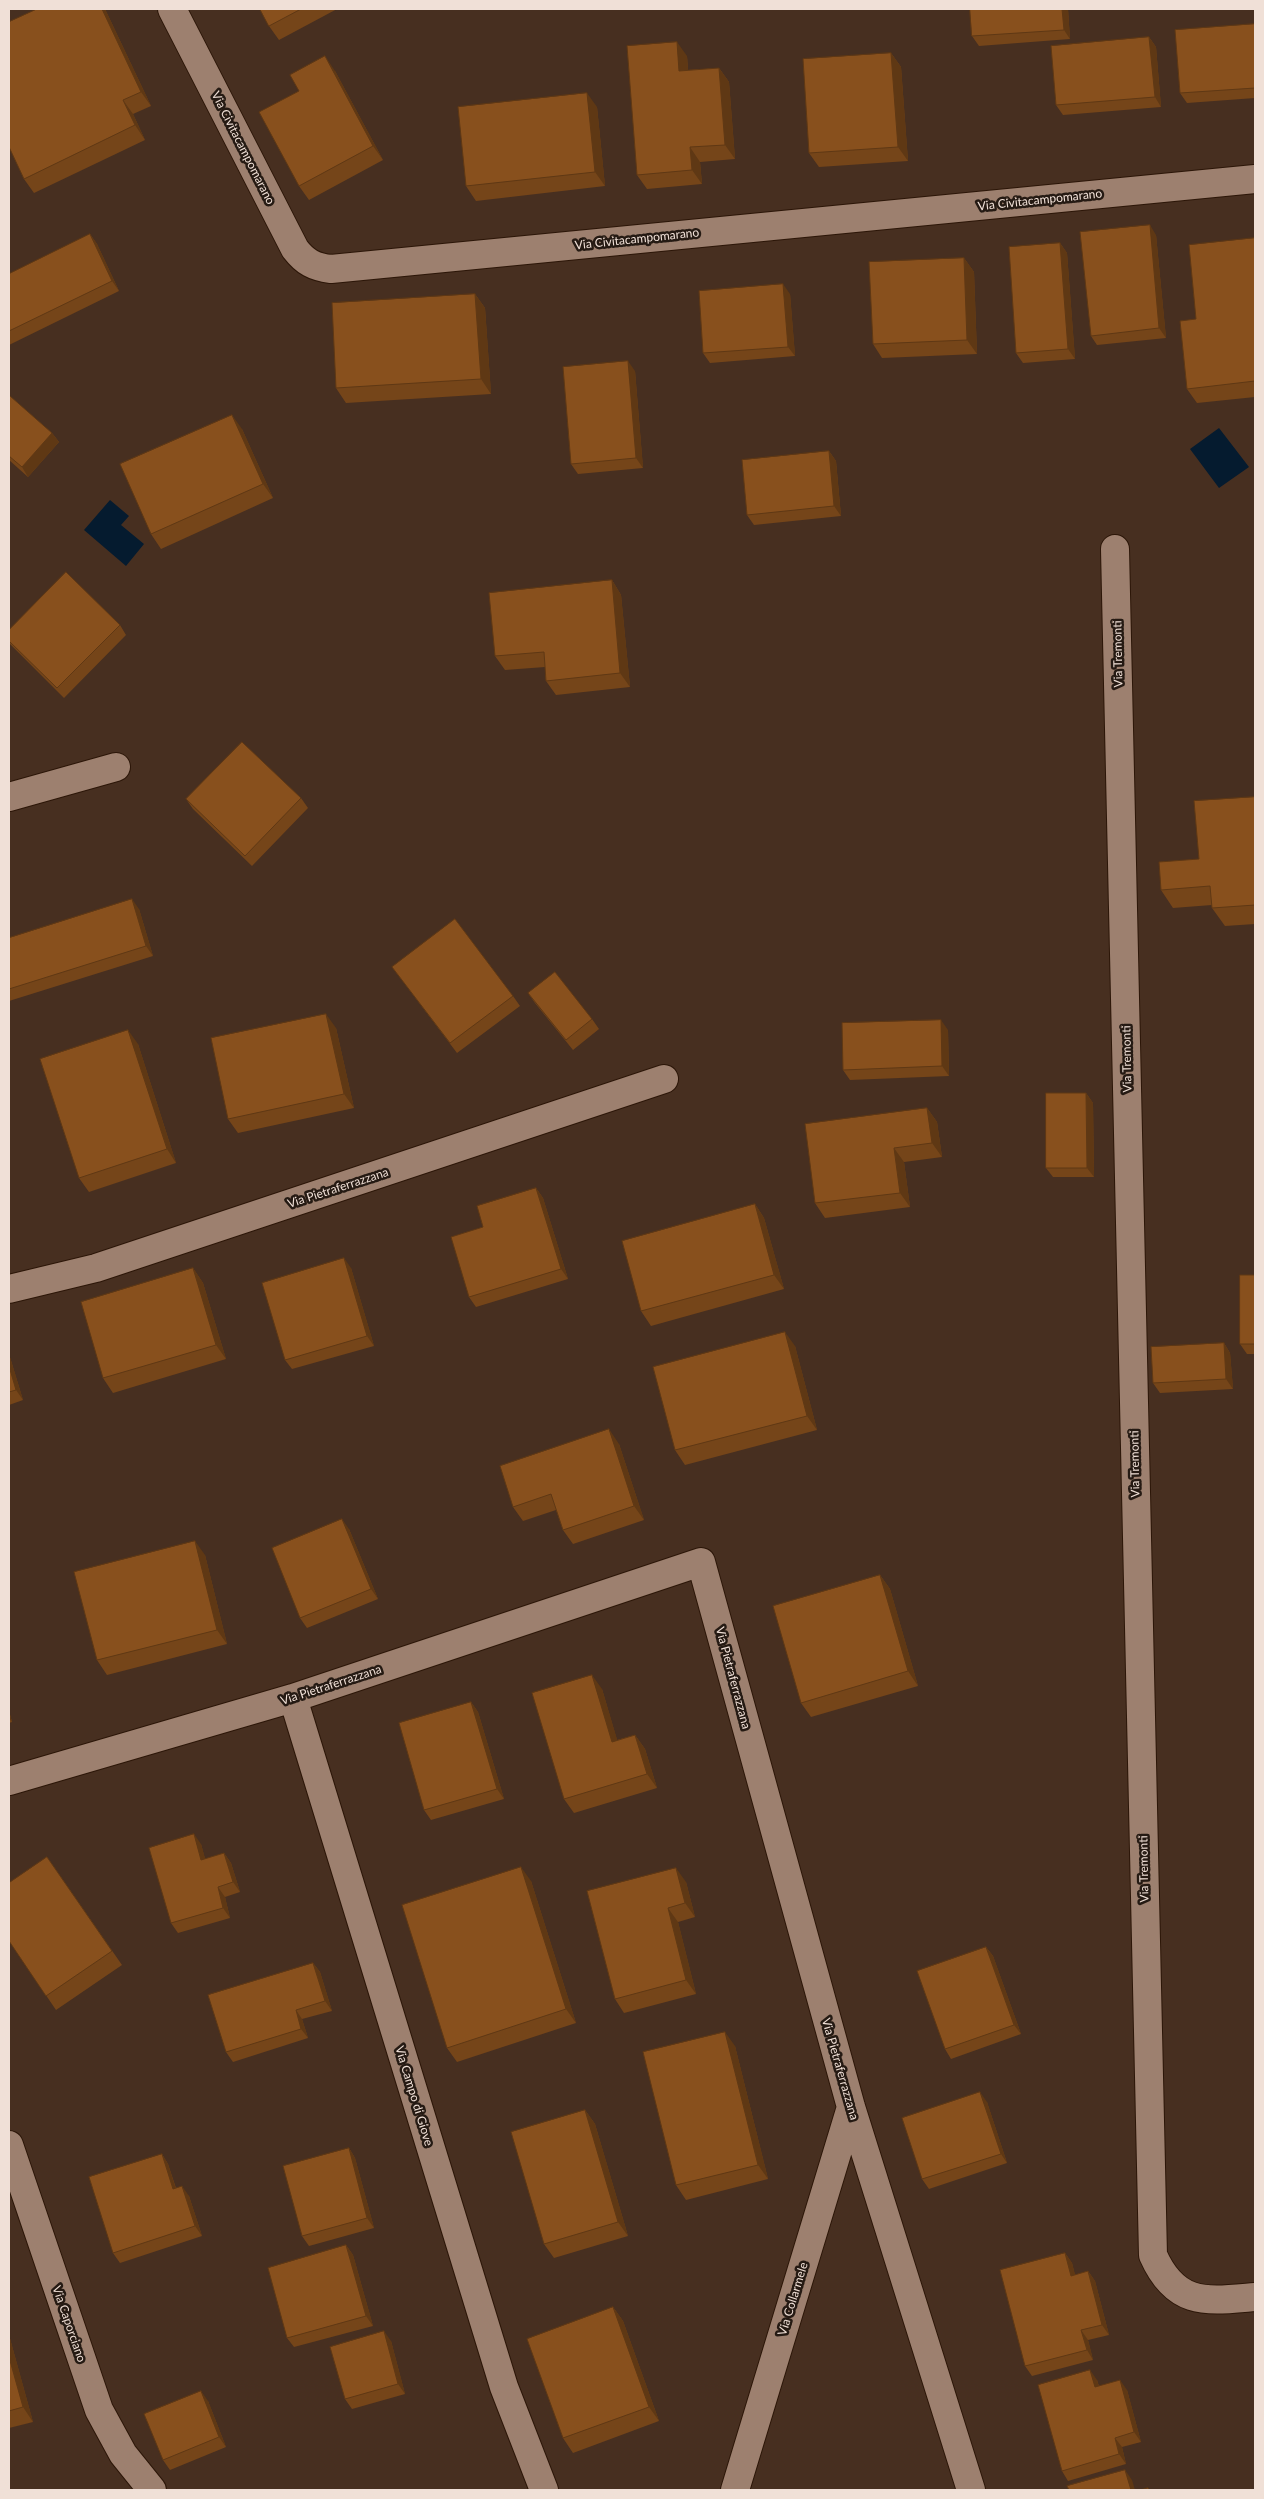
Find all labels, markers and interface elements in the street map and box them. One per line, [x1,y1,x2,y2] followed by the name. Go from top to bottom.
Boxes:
[208,89,278,207] street label: Via Civitacampomarano
[977,186,1103,214] street label: Via Civitacampomarano
[574,225,700,253] street label: Via Civitacampomarano
[1110,620,1126,688] street label: Via Tremonti
[1119,1025,1135,1093] street label: Via Tremonti
[286,1165,390,1211] street label: Via Pietraferrazzana
[1127,1430,1143,1498] street label: Via Tremonti
[712,1625,754,1731] street label: Via Pietraferrazzana
[279,1662,383,1708] street label: Via Pietraferrazzana
[1136,1835,1152,1903] street label: Via Tremonti
[819,2016,861,2122] street label: Via Pietraferrazzana
[392,2044,436,2148] street label: Via Campo di Giove
[775,2261,811,2337] street label: Via Collarmele
[49,2284,89,2364] street label: Via Caporciano

